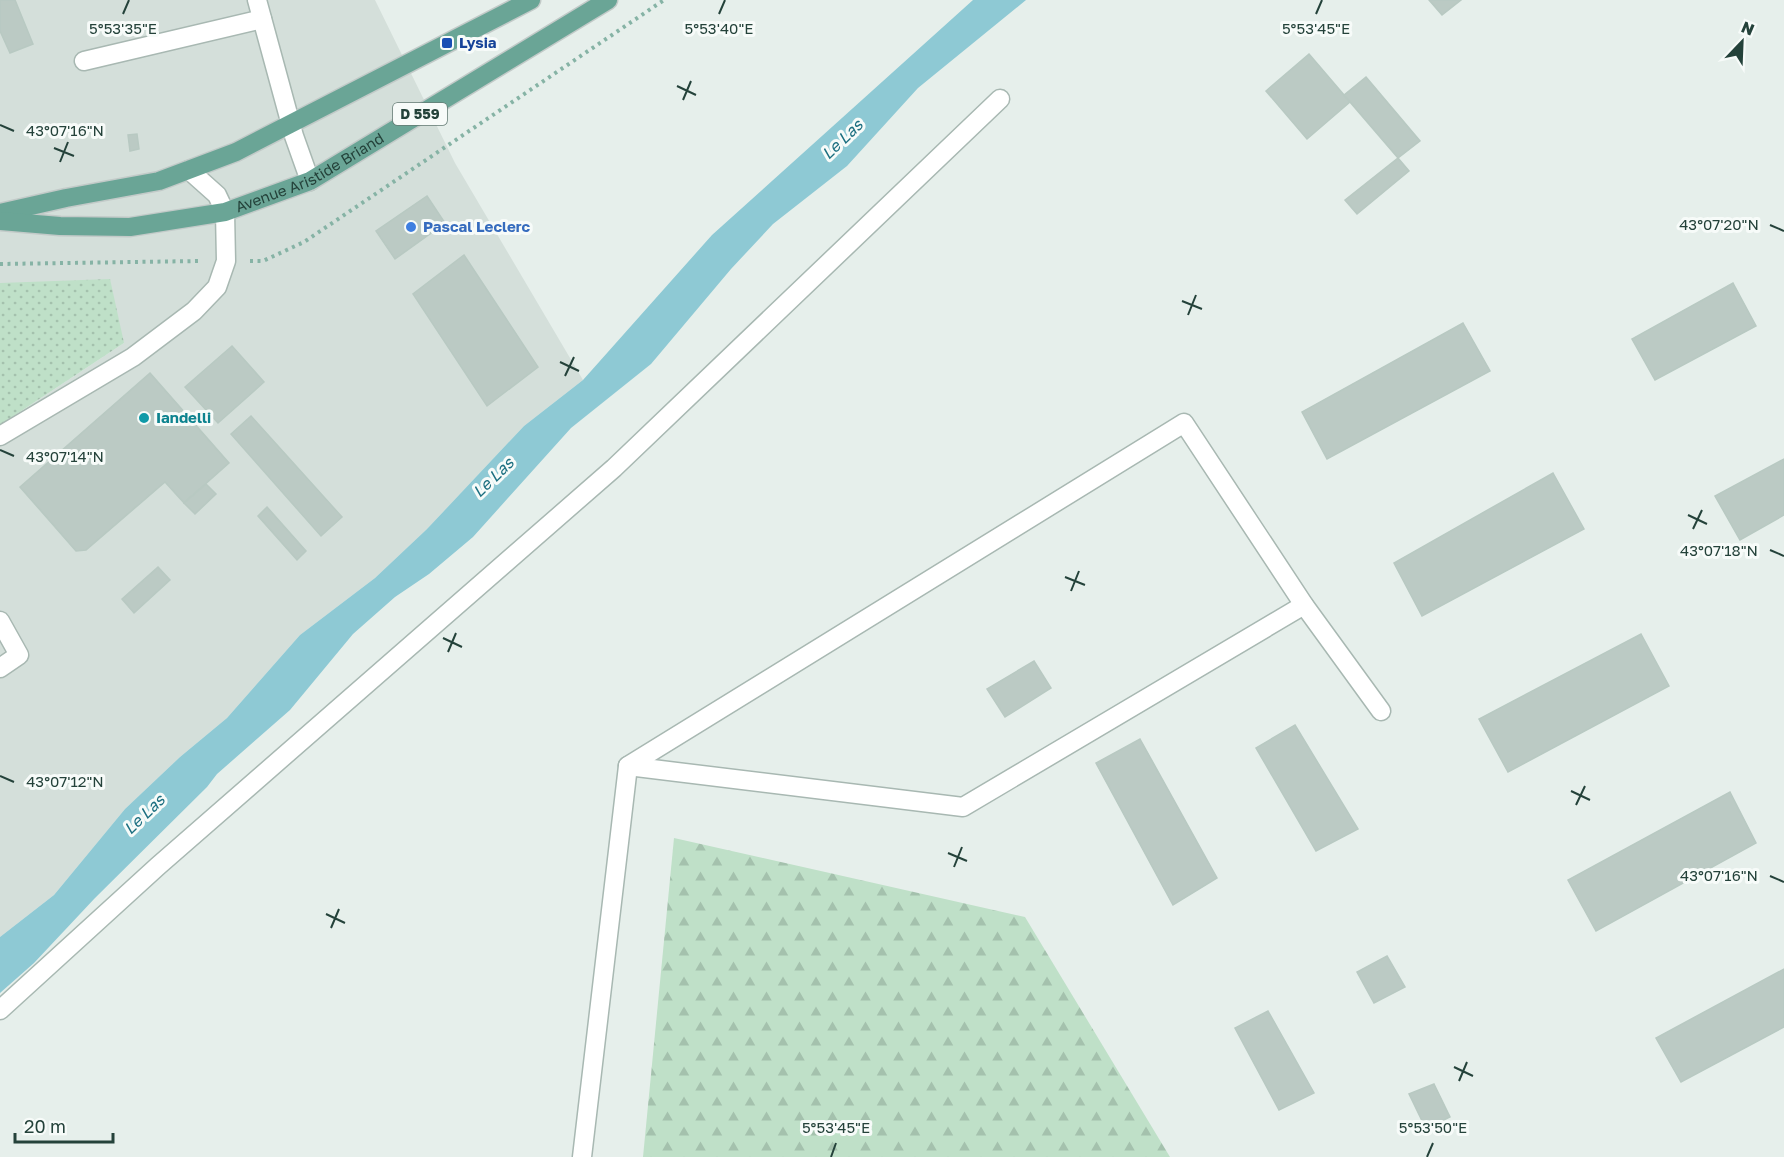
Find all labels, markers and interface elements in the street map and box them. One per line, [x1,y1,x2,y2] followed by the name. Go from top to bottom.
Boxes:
[1712,12,1772,72] north arrow
[1738,17,1757,40] text: N
[89,19,157,37] text: 5°53'35"E
[685,19,753,37] text: 5°53'40"E
[1282,19,1350,37] text: 5°53'45"E
[459,33,497,51] place label: Lysia
[440,36,454,50] marker: Lysia
[393,103,447,125] road number: D 559
[817,114,868,163] water label: Le Las
[26,121,104,139] text: 43°07'16"N
[233,128,387,215] street label: Avenue Aristide Briand
[1679,215,1759,233] text: 43°07'20"N
[423,217,530,235] place label: Pascal Leclerc
[404,220,418,234] marker: Pascal Leclerc
[156,408,211,426] place label: Iandelli
[137,411,151,425] marker: Iandelli
[26,447,104,465] text: 43°07'14"N
[468,452,519,501] water label: Le Las
[1680,541,1758,559] text: 43°07'18"N
[26,772,104,790] text: 43°07'12"N
[119,789,170,838] water label: Le Las
[1680,866,1758,884] text: 43°07'16"N
[15,1106,112,1144] scale bar
[24,1115,66,1137] text: 20 m
[802,1118,870,1136] text: 5°53'45"E
[1399,1118,1467,1136] text: 5°53'50"E

